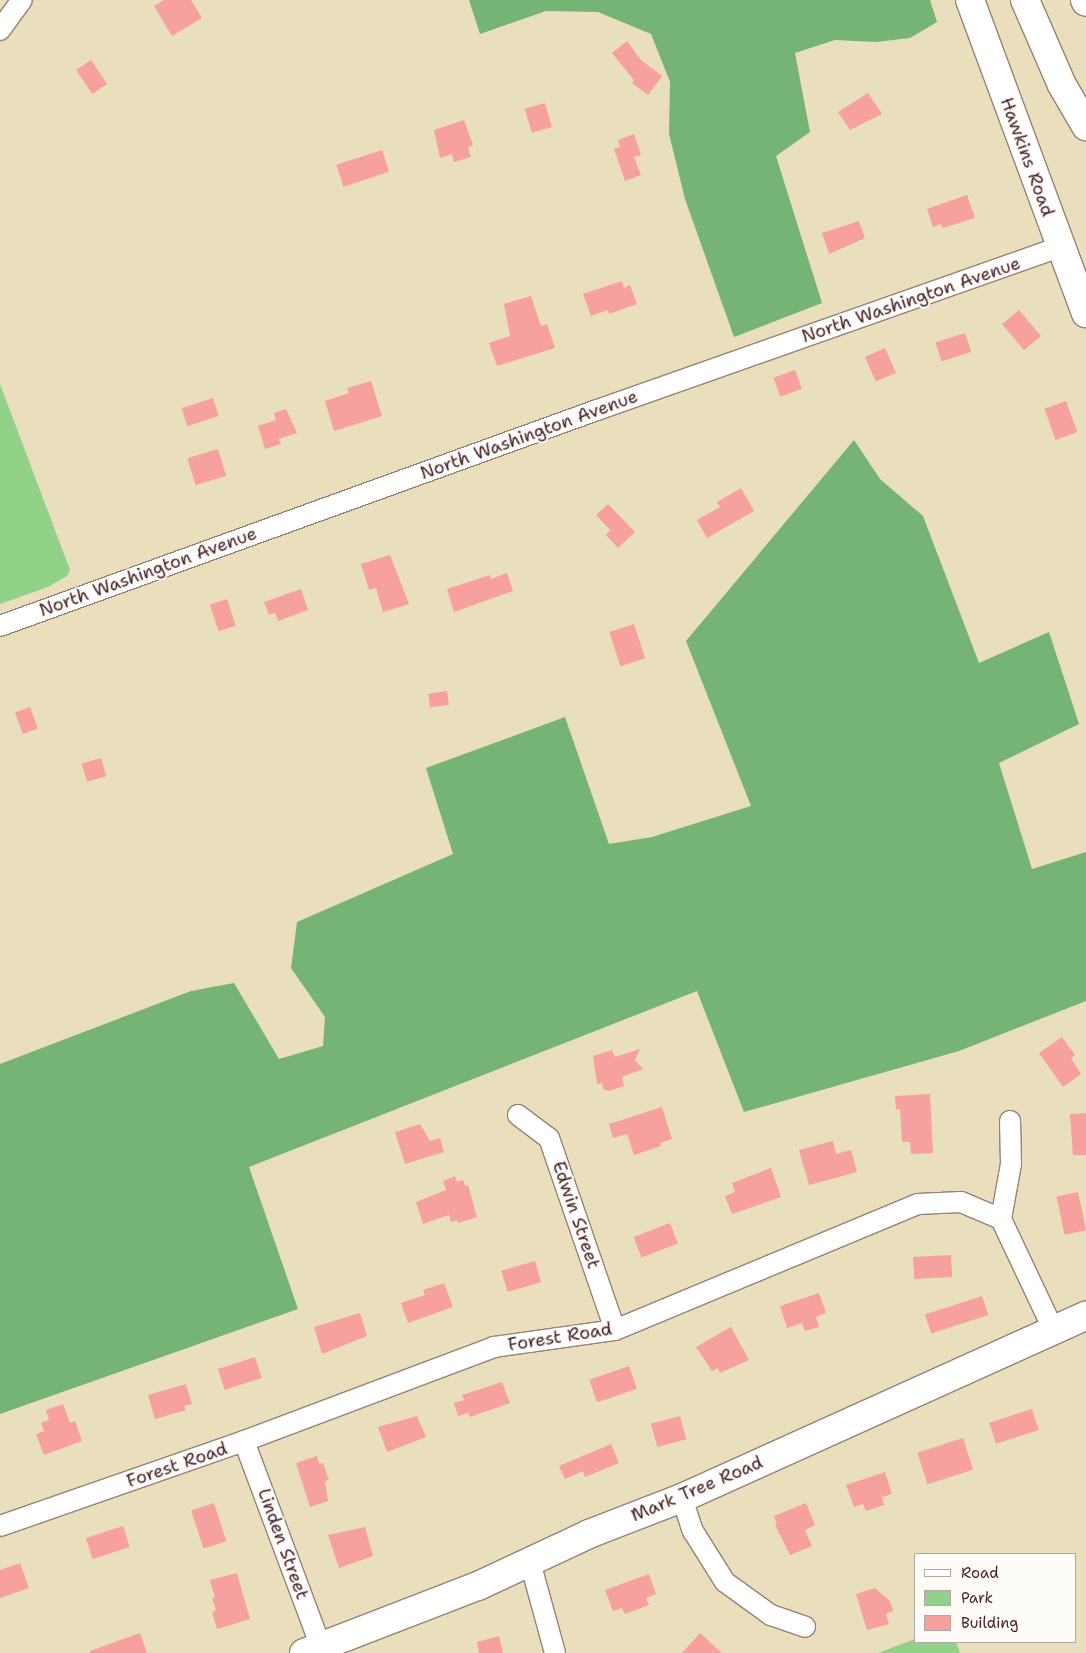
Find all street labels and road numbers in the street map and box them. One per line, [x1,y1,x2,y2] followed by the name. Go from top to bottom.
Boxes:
[995,95,1059,219] street label: Hawkins Road
[799,252,1023,348] street label: North Washington Avenue
[417,386,641,484] street label: North Washington Avenue
[36,523,260,621] street label: North Washington Avenue
[548,1158,604,1272] street label: Edwin Street
[506,1318,614,1356] street label: Forest Road
[124,1438,230,1492] street label: Forest Road
[628,1452,766,1526] street label: Mark Tree Road
[253,1486,313,1602] street label: Linden Street

